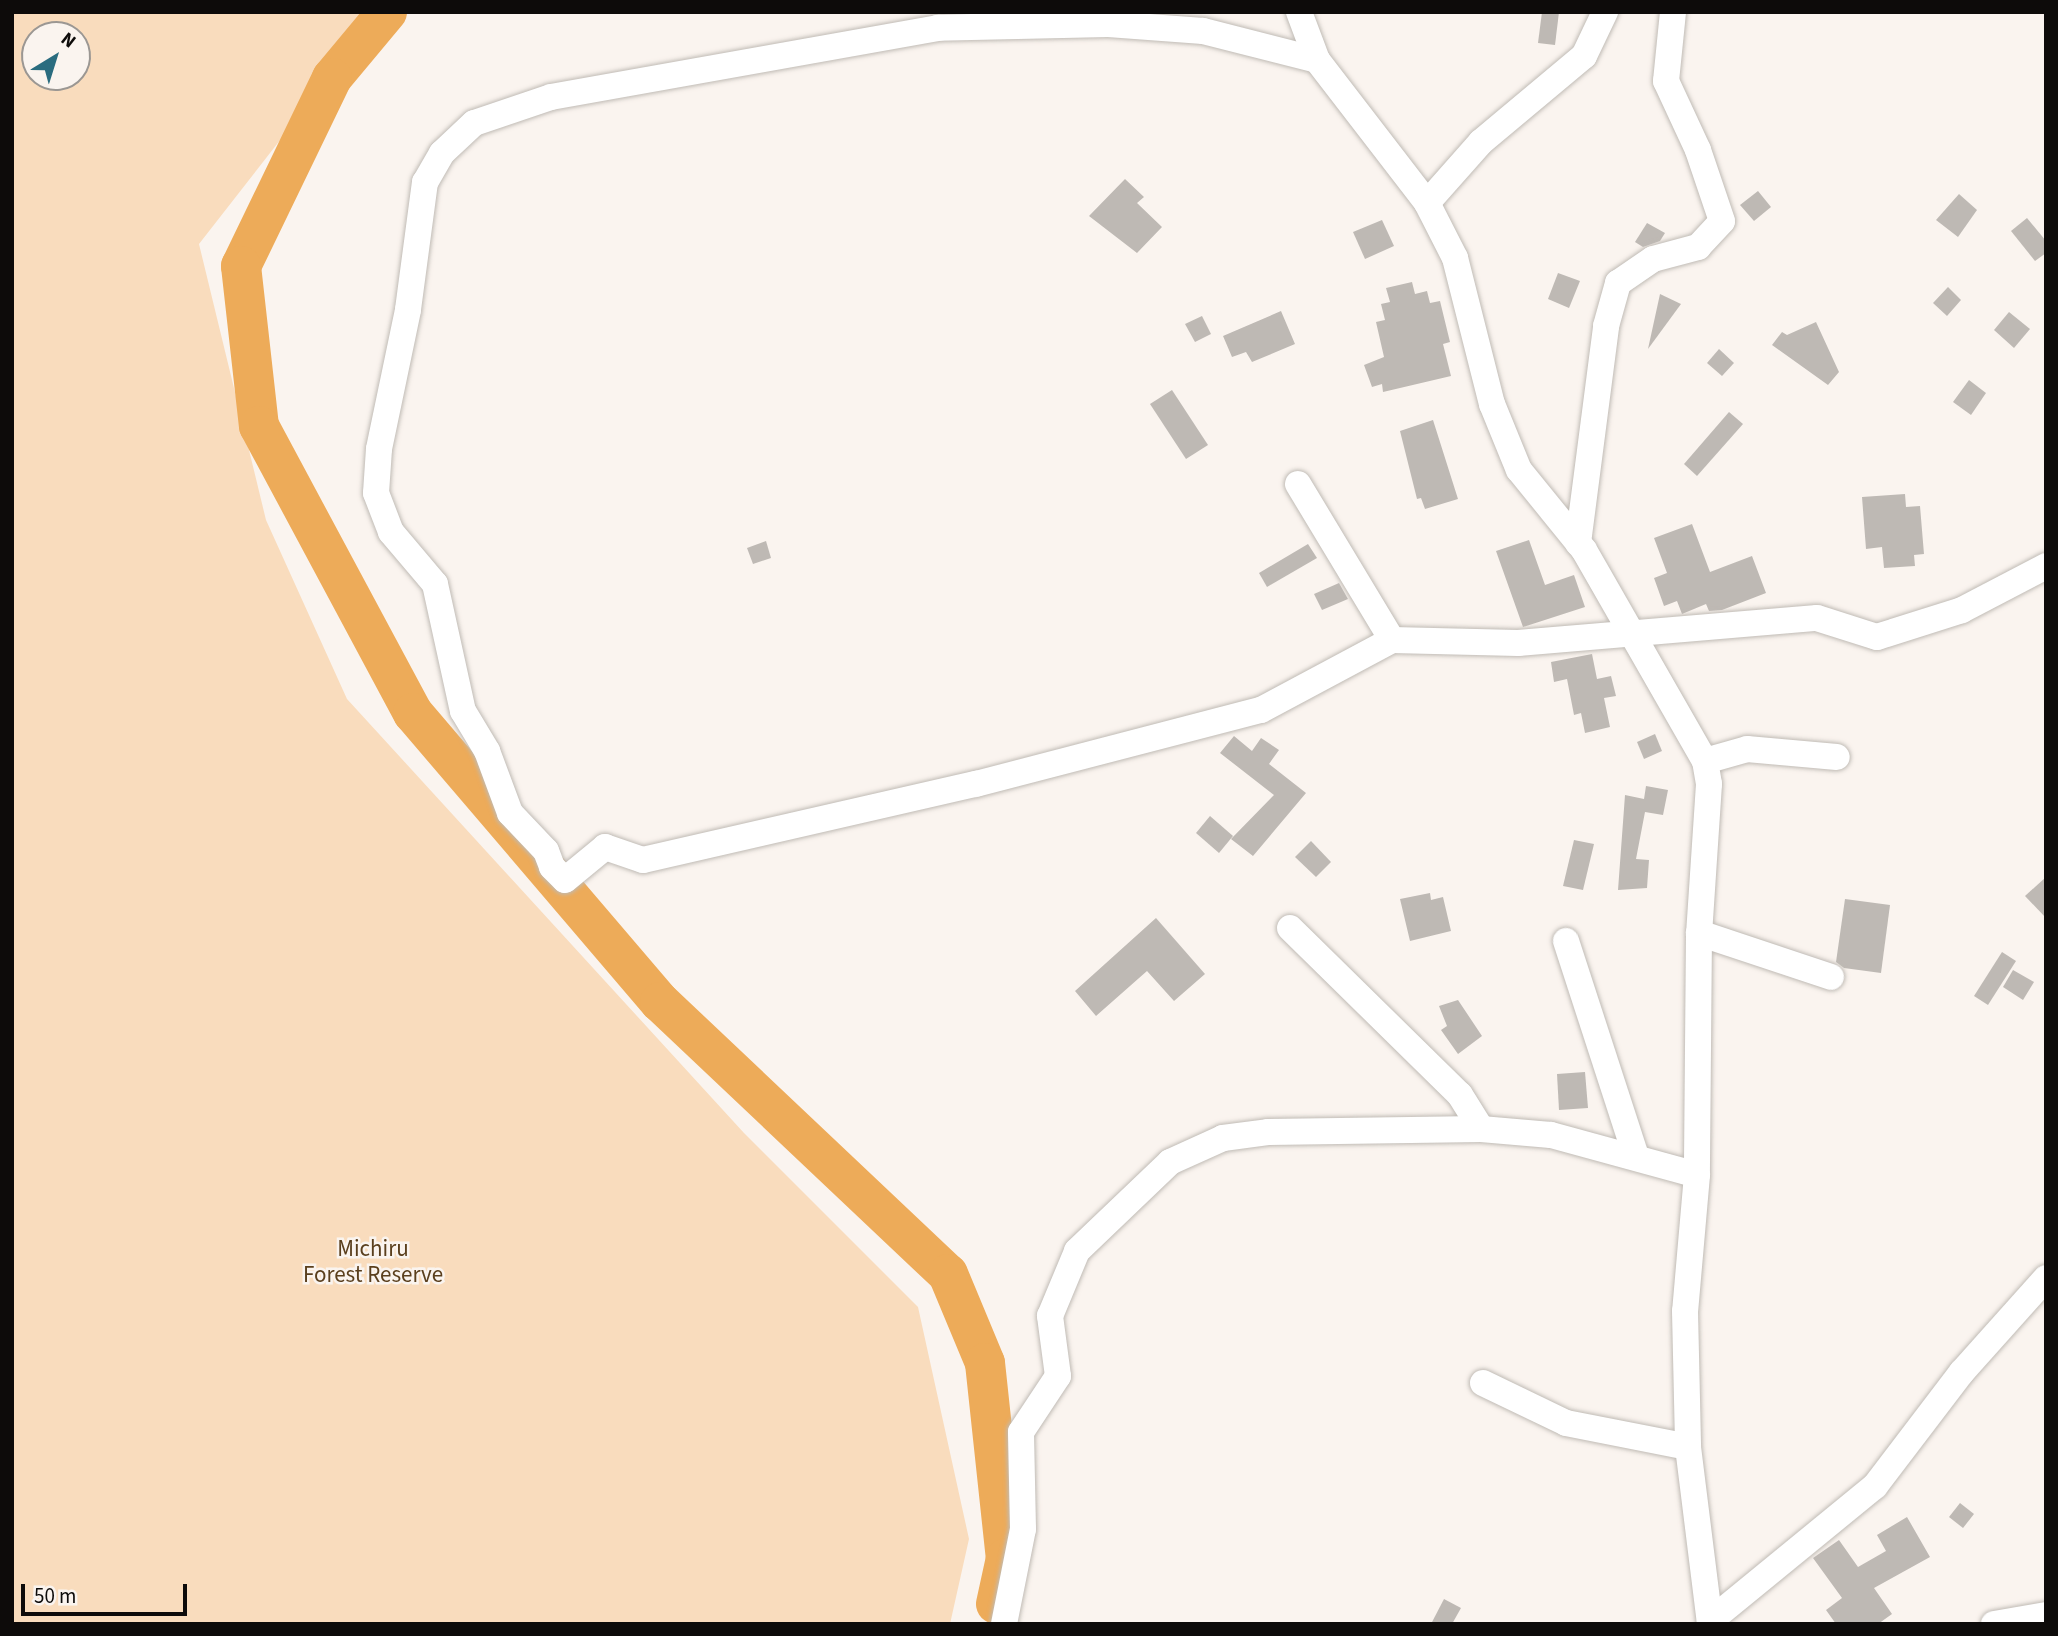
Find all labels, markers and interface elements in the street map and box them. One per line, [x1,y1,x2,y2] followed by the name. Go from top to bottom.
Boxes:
[21,21,91,91] north arrow
[55,26,81,55] text: N
[303,1235,443,1289] park label: Michiru Forest Reserve
[24,1570,191,1614] scale bar
[34,1581,76,1611] text: 50 m

